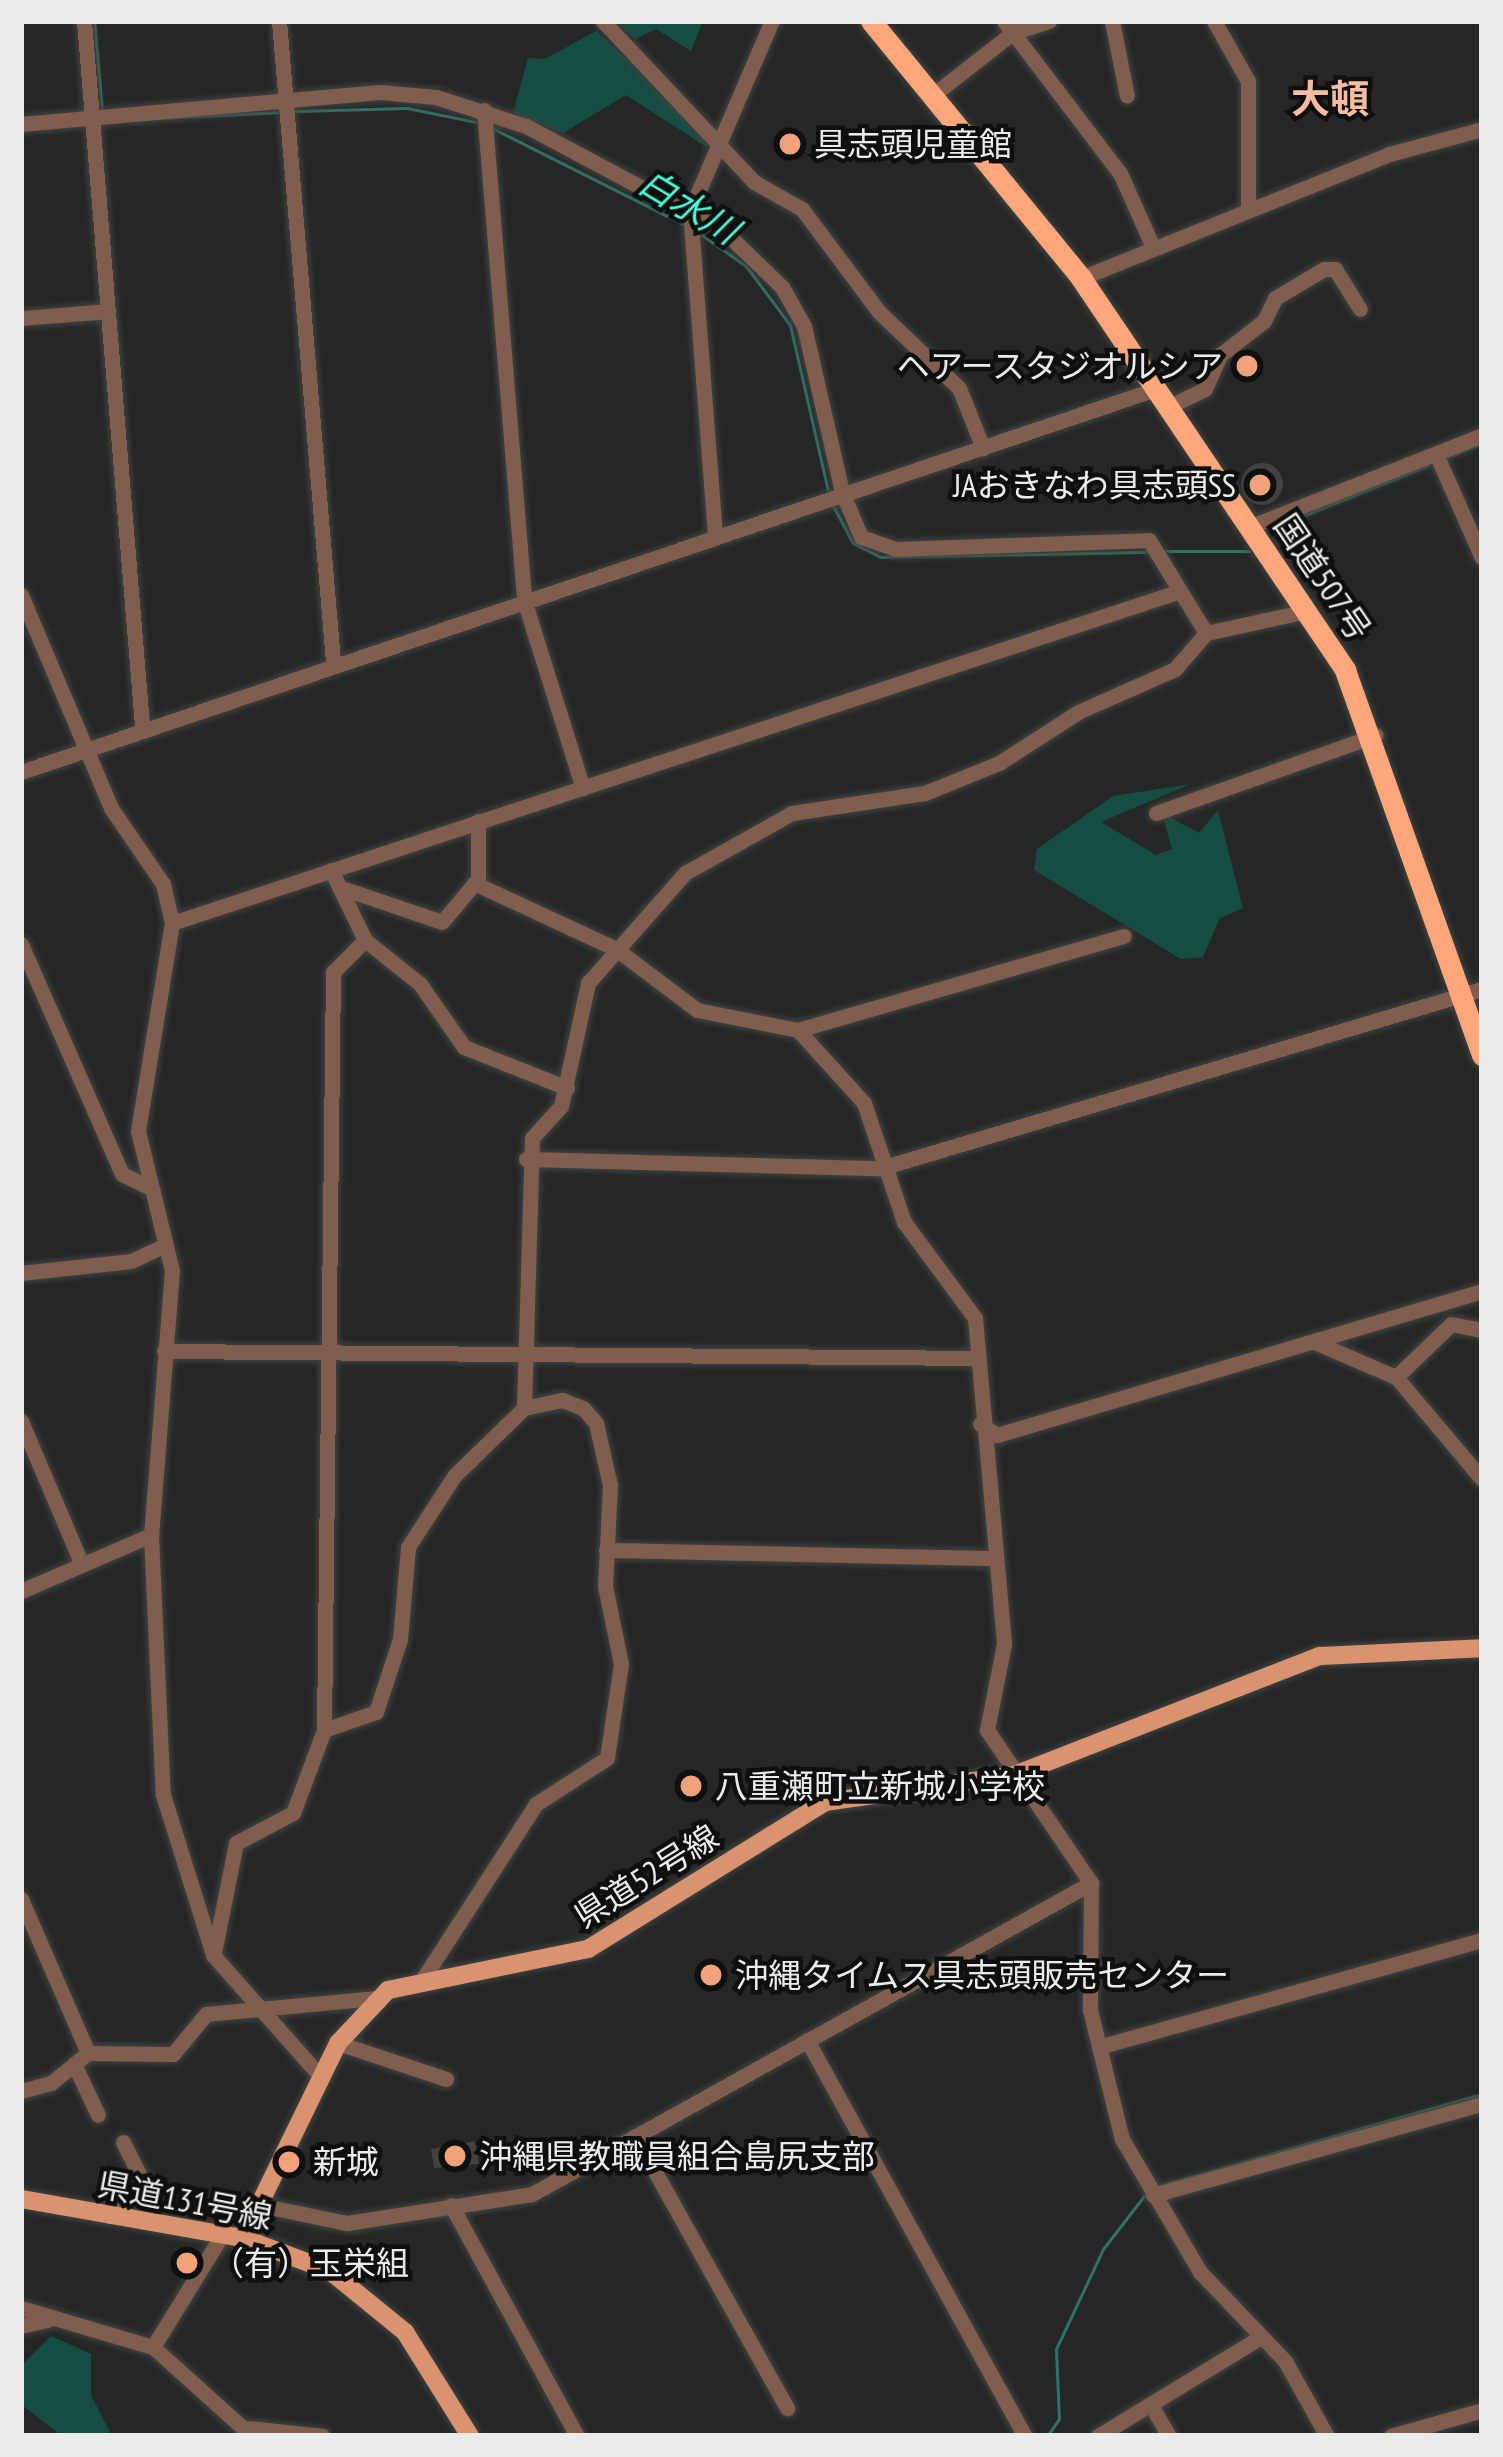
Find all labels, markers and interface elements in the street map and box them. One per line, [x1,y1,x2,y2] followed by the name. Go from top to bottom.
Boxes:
[1291,76,1369,122] district label: 大頓
[814,124,1012,164] place label: 具志頭児童館
[777,131,803,157] marker: 具志頭児童館
[632,160,746,252] water label: 白水川
[895,346,1223,386] place label: ヘアースタジオルシア
[1234,353,1260,379] marker: ヘアースタジオルシア
[953,465,1236,505] place label: JAおきなわ具志頭SS
[1247,472,1273,498] marker: JAおきなわ具志頭SS
[1266,506,1380,648] street label: 国道507号
[715,1766,1045,1806] place label: 八重瀬町立新城小学校
[678,1773,704,1799] marker: 八重瀬町立新城小学校
[567,1816,725,1936] street label: 県道52号線
[735,1955,1230,1995] place label: 沖縄タイムス具志頭販売センター
[698,1962,724,1988] marker: 沖縄タイムス具志頭販売センター
[479,2136,875,2176] place label: 沖縄県教職員組合島尻支部
[313,2142,379,2182] place label: 新城
[442,2143,468,2169] marker: 沖縄県教職員組合島尻支部
[276,2149,302,2175] marker: 新城
[95,2164,275,2236] street label: 県道131号線
[211,2243,409,2283] place label: （有）玉栄組
[174,2250,200,2276] marker: （有）玉栄組

